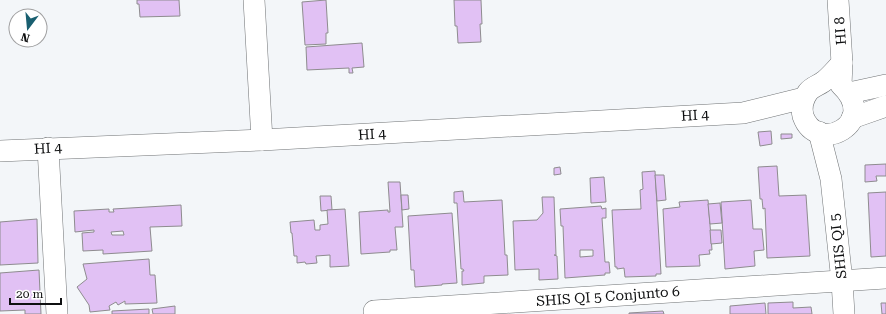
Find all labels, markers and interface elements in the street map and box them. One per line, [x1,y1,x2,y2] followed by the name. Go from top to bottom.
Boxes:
[8,8,48,48] north arrow
[831,16,849,46] street label: HI 8
[19,30,31,45] text: N
[680,106,710,124] street label: HI 4
[357,125,387,143] street label: HI 4
[33,139,63,157] street label: HI 4
[827,212,849,279] street label: SHIS QI 5
[10,280,61,306] scale bar
[536,283,681,309] street label: SHIS QI 5 Conjunto 6
[16,287,43,301] text: 20 m

